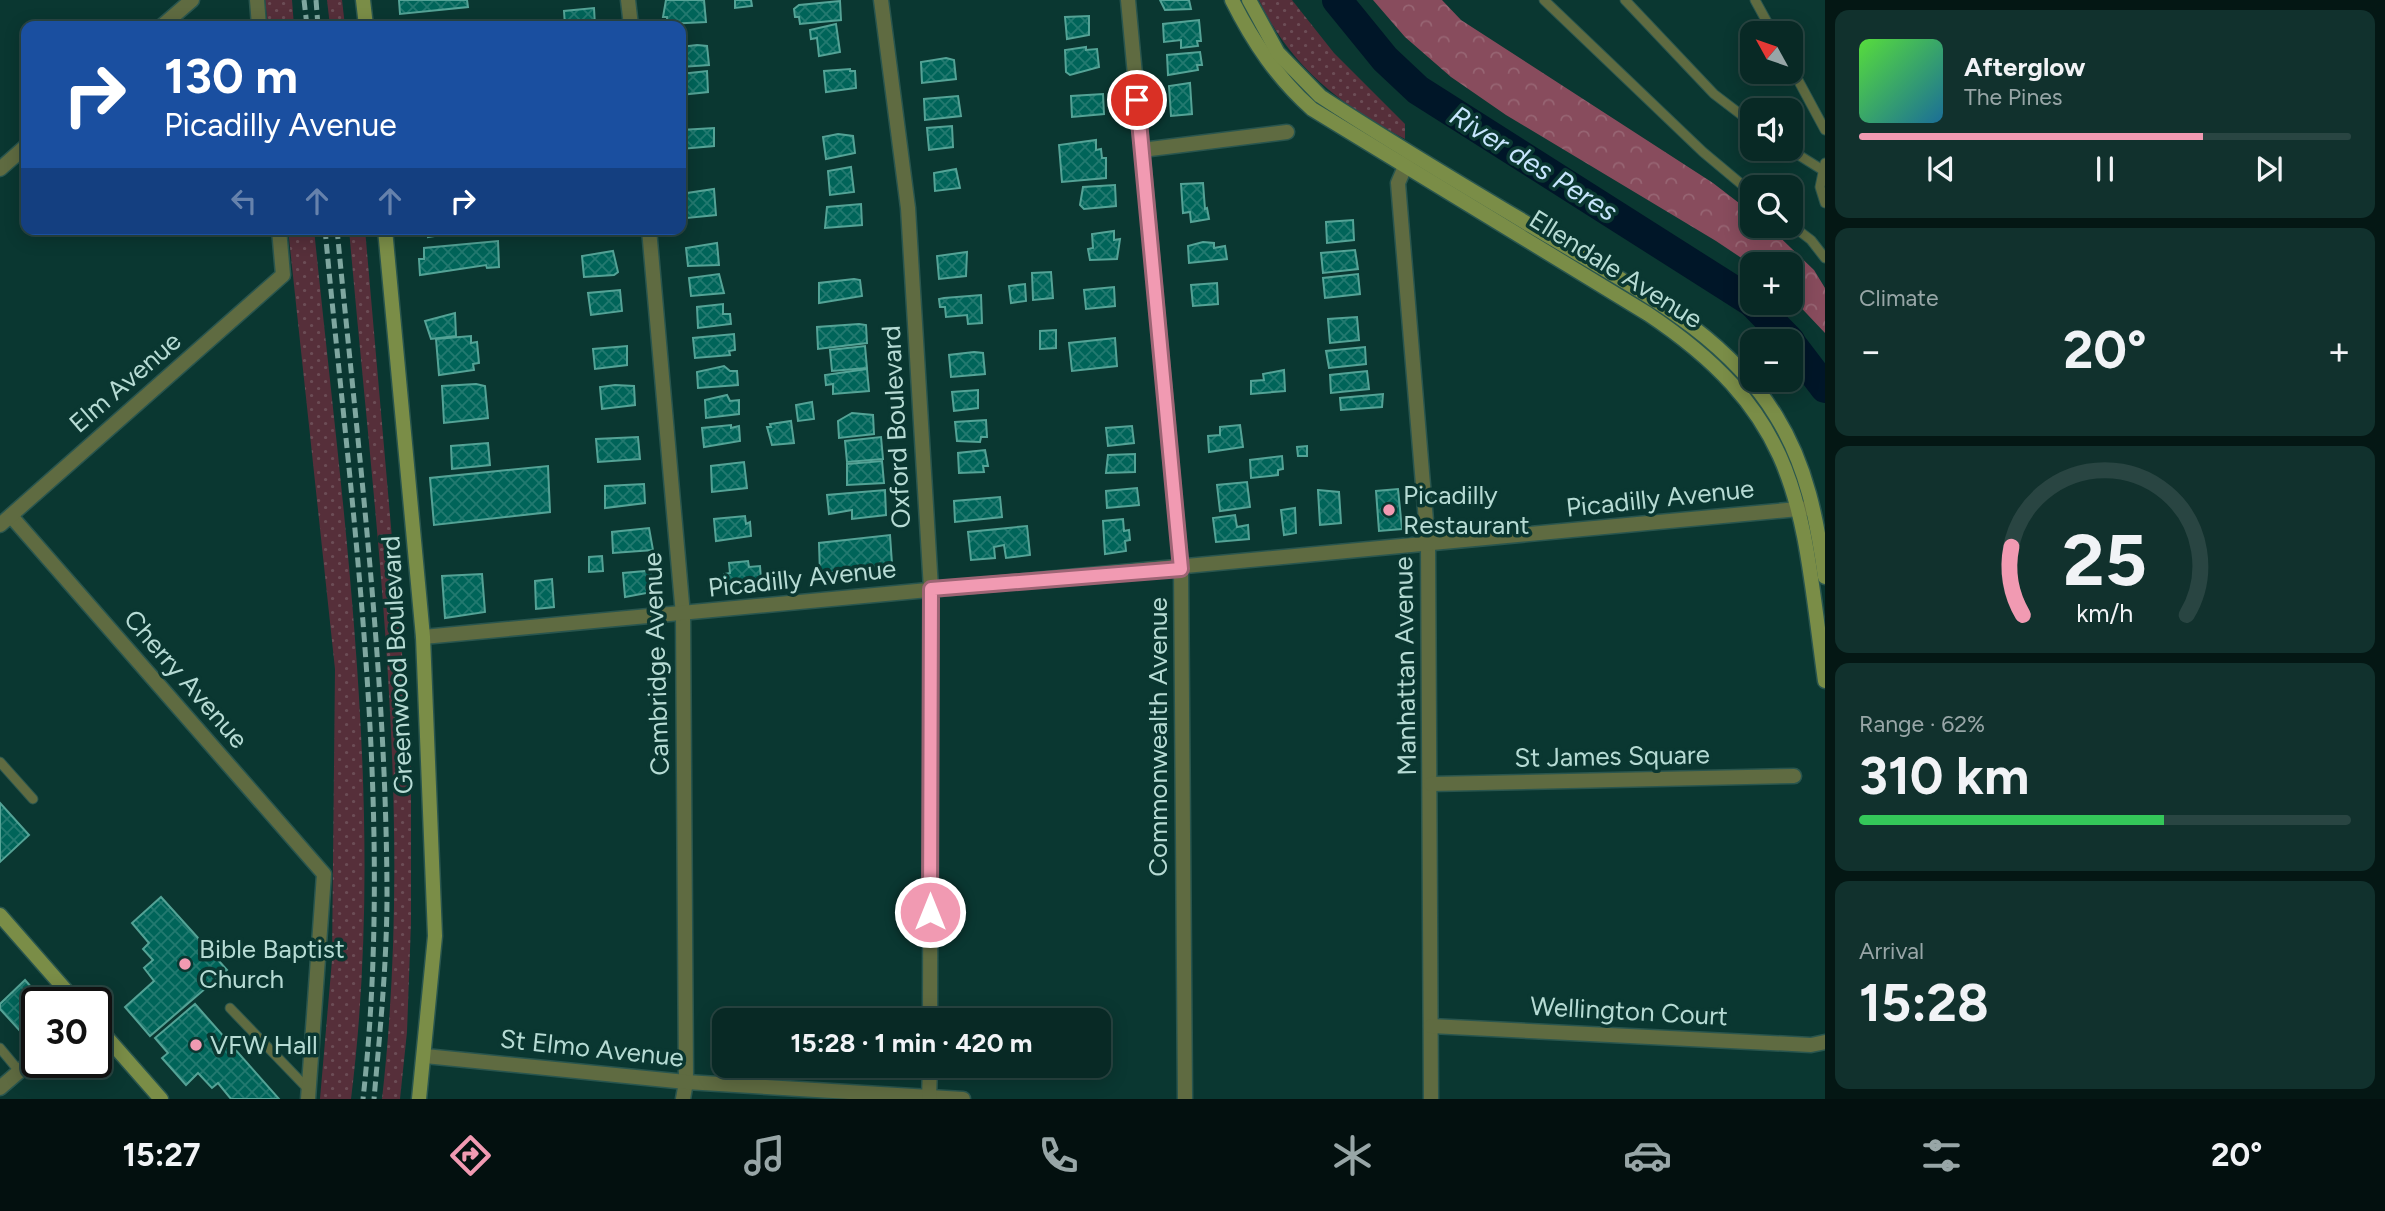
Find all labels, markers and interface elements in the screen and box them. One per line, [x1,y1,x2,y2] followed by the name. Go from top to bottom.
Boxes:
[1740,21,1802,84] north arrow
[1740,21,1803,392] map controls
[164,46,298,105] text: 130 m
[49,49,140,140] icon: right
[1964,51,2086,83] text: Afterglow
[1107,70,1167,130] pin
[1118,81,1156,119] icon: arrive
[1964,83,2063,111] text: The Pines
[1444,98,1624,228] water label: River des Peres
[1740,98,1803,161] button: sound
[164,106,397,144] text: Picadilly Avenue
[1922,150,1960,188] icon: previous
[2086,150,2124,188] icon: pause
[2250,150,2288,188] icon: next
[1740,175,1803,238] button: search
[225,182,263,220] icon: left
[298,182,336,220] icon: ahead
[371,182,409,220] icon: ahead
[444,182,482,220] icon: right
[1523,203,1709,335] street label: Ellendale Avenue
[1740,252,1803,315] button: +
[1859,284,1938,312] text: Climate
[2063,319,2147,381] text: 20°
[63,325,187,439] street label: Elm Avenue
[875,325,917,529] street label: Oxford Boulevard
[1859,328,1883,374] text: −
[2327,328,2351,374] text: +
[1740,329,1803,392] button: −
[1564,472,1756,524] street label: Picadilly Avenue
[1403,479,1530,541] place label: Picadilly Restaurant
[1381,502,1397,518] marker: Picadilly Restaurant
[2063,517,2147,604] text: 25
[374,535,420,795] street label: Greenwood Boulevard
[636,552,676,776] street label: Cambridge Avenue
[706,552,898,604] street label: Picadilly Avenue
[1387,556,1423,776] street label: Manhattan Avenue
[1142,597,1174,877] street label: Commonwealth Avenue
[2076,598,2134,628] text: km/h
[117,603,255,755] street label: Cherry Avenue
[1859,710,1985,738] text: Range · 62%
[1514,738,1710,774] street label: St James Square
[1859,745,2029,807] text: 310 km
[893,875,967,949] position arrow
[199,933,345,995] place label: Bible Baptist Church
[1859,937,1924,965] text: Arrival
[177,956,193,972] marker: Bible Baptist Church
[1859,972,1989,1034] text: 15:28
[21,987,112,1078] speed limit sign: 30
[1529,990,1729,1032] street label: Wellington Court
[498,1022,686,1074] street label: St Elmo Avenue
[791,1027,1032,1059] text: 15:28 · 1 min · 420 m
[210,1029,318,1061] place label: VFW Hall
[188,1037,204,1053] marker: VFW Hall
[446,1131,495,1180] icon: directions
[740,1131,789,1180] icon: music
[1034,1131,1083,1180] icon: phone
[1328,1131,1377,1180] icon: climate
[1623,1131,1672,1180] icon: car
[1917,1131,1966,1180] icon: filters
[123,1136,201,1174] text: 15:27
[2211,1136,2262,1174] text: 20°

